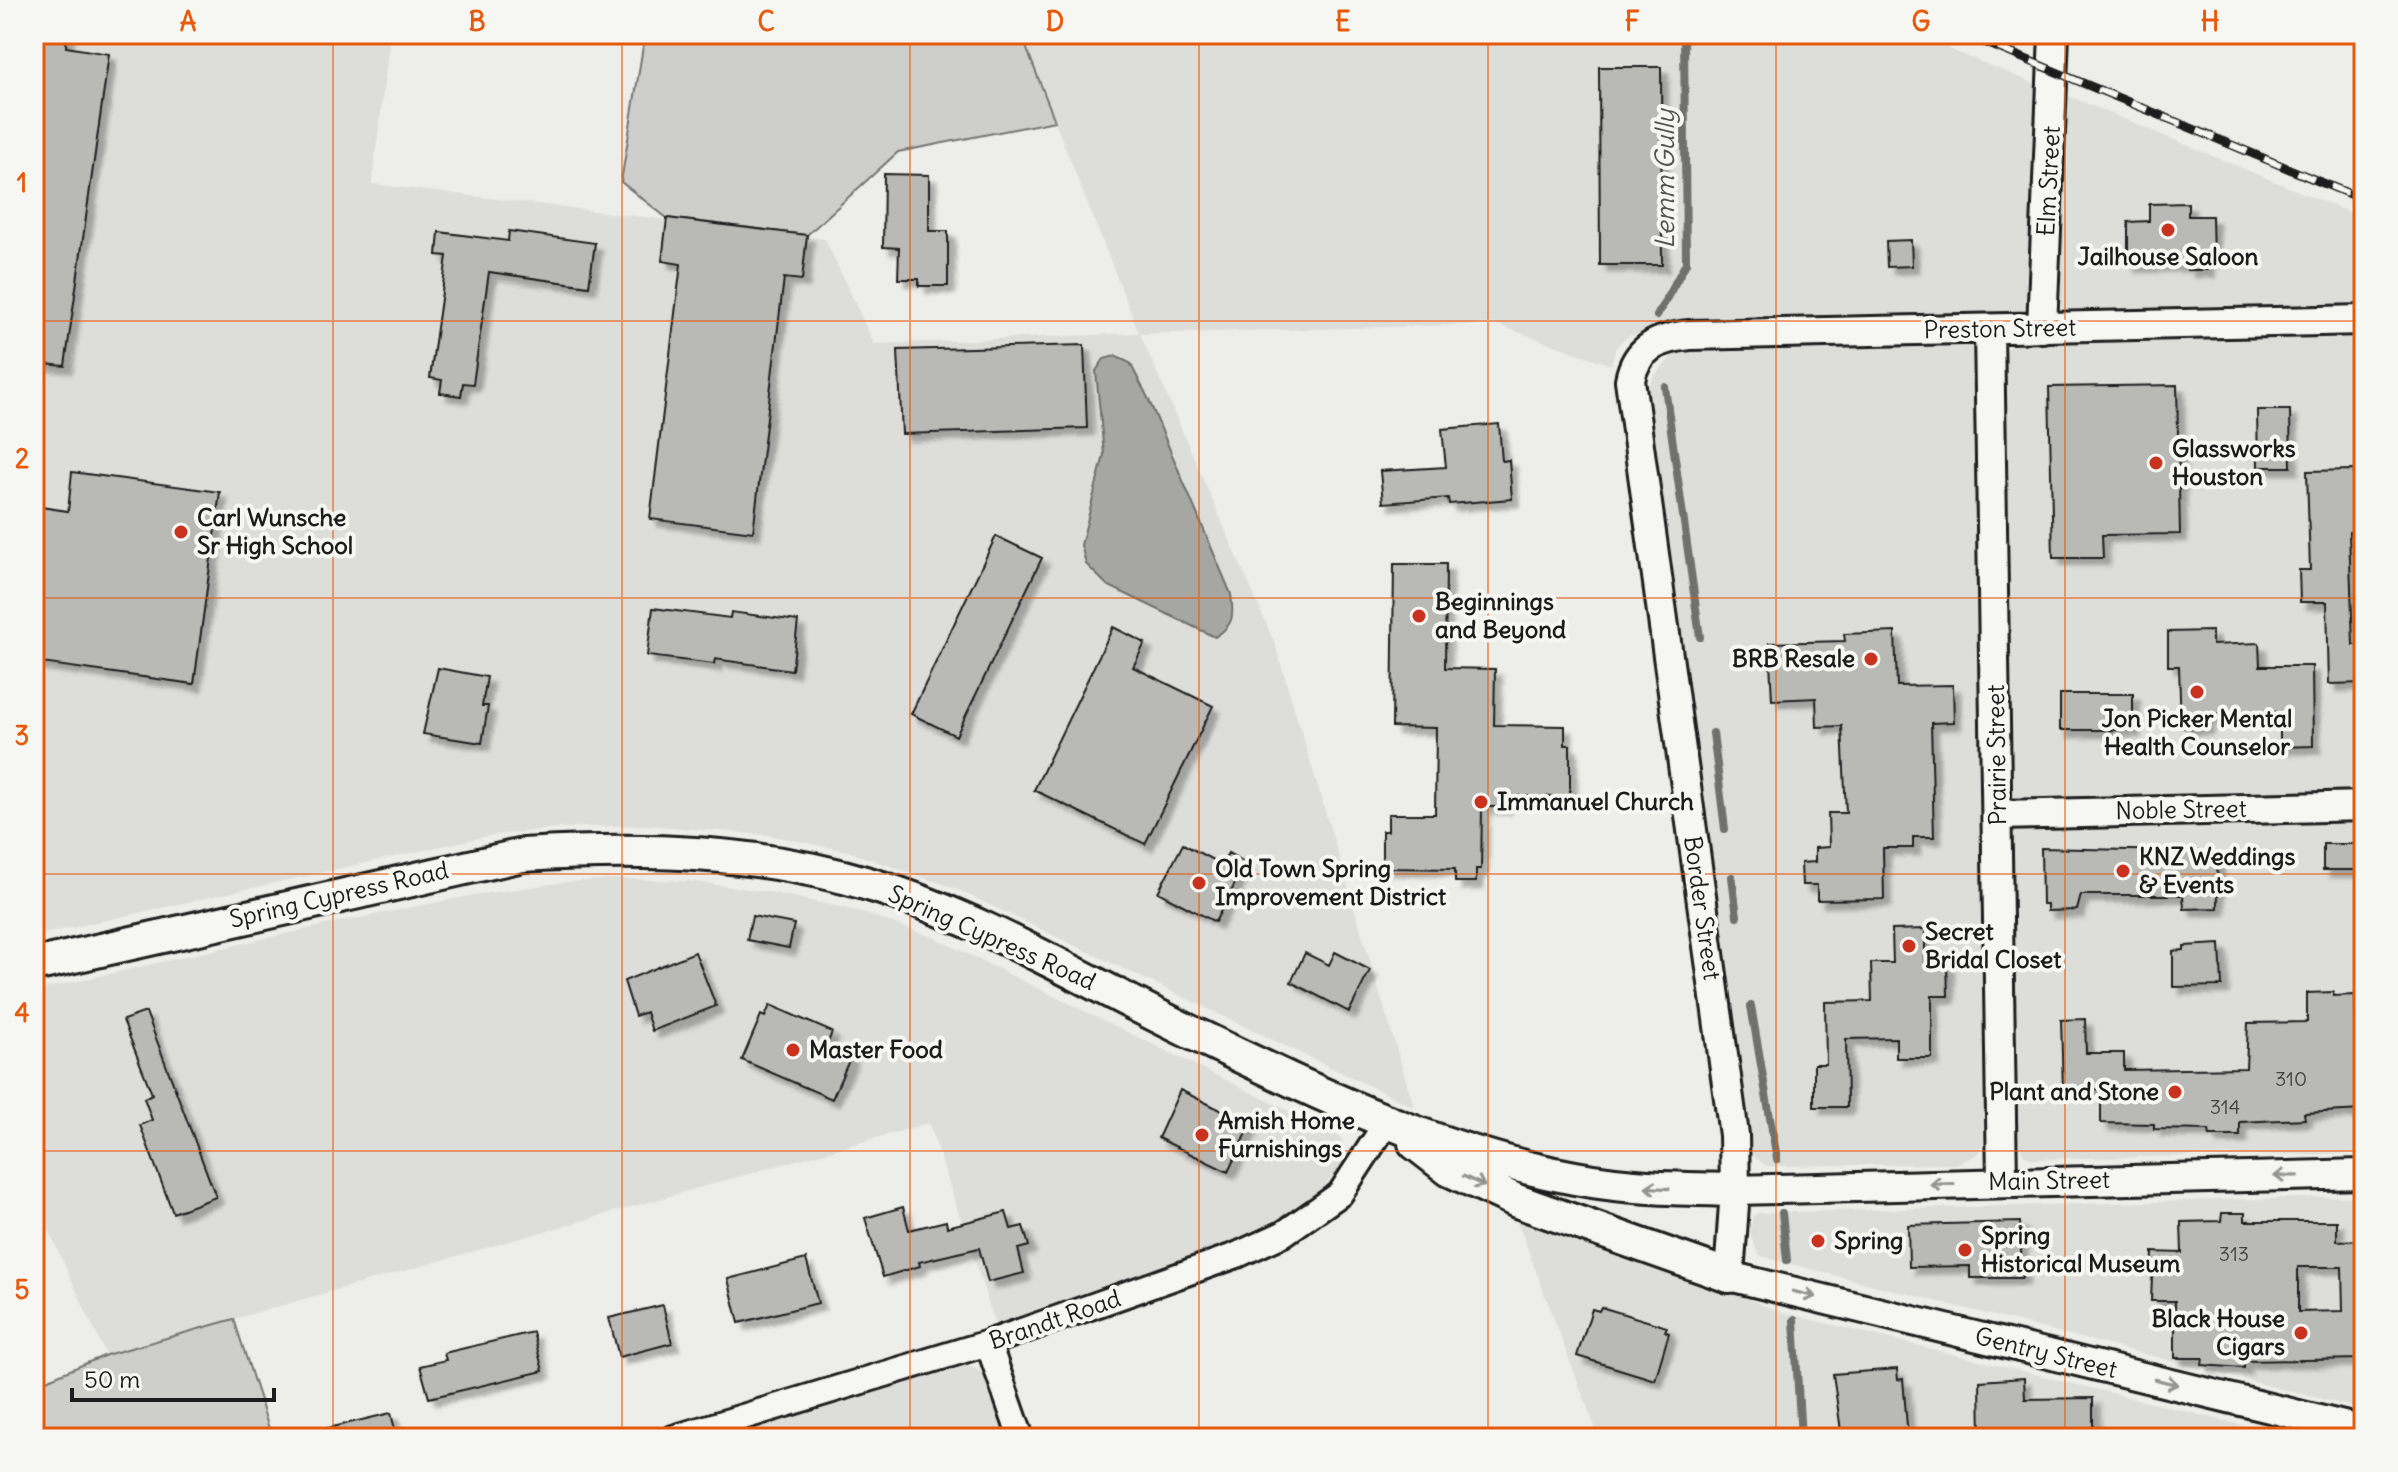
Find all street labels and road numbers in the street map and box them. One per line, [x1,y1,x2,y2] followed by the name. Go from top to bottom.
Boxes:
[2030,125,2066,237] street label: Elm Street
[1923,312,2077,344] street label: Preston Street
[1980,684,2012,826] street label: Prairie Street
[2115,793,2247,825] street label: Noble Street
[1678,834,1728,982] street label: Border Street
[226,854,451,934] street label: Spring Cypress Road
[884,878,1101,996] street label: Spring Cypress Road
[1988,1164,2110,1196] street label: Main Street
[985,1283,1124,1356] street label: Brandt Road
[1972,1320,2120,1384] street label: Gentry Street

